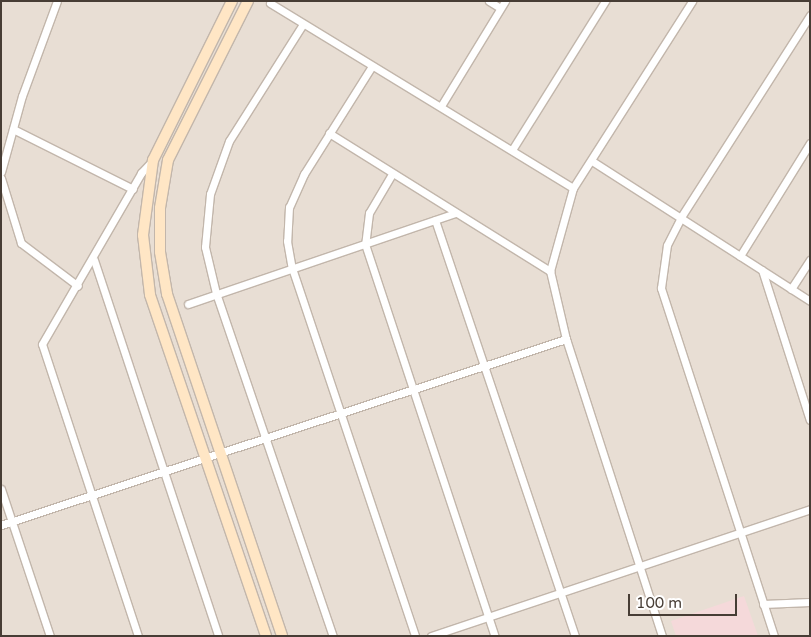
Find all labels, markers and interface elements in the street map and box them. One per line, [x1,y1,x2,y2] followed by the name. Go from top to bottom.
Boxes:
[631,584,740,616] scale bar
[636,594,682,612] text: 100 m

